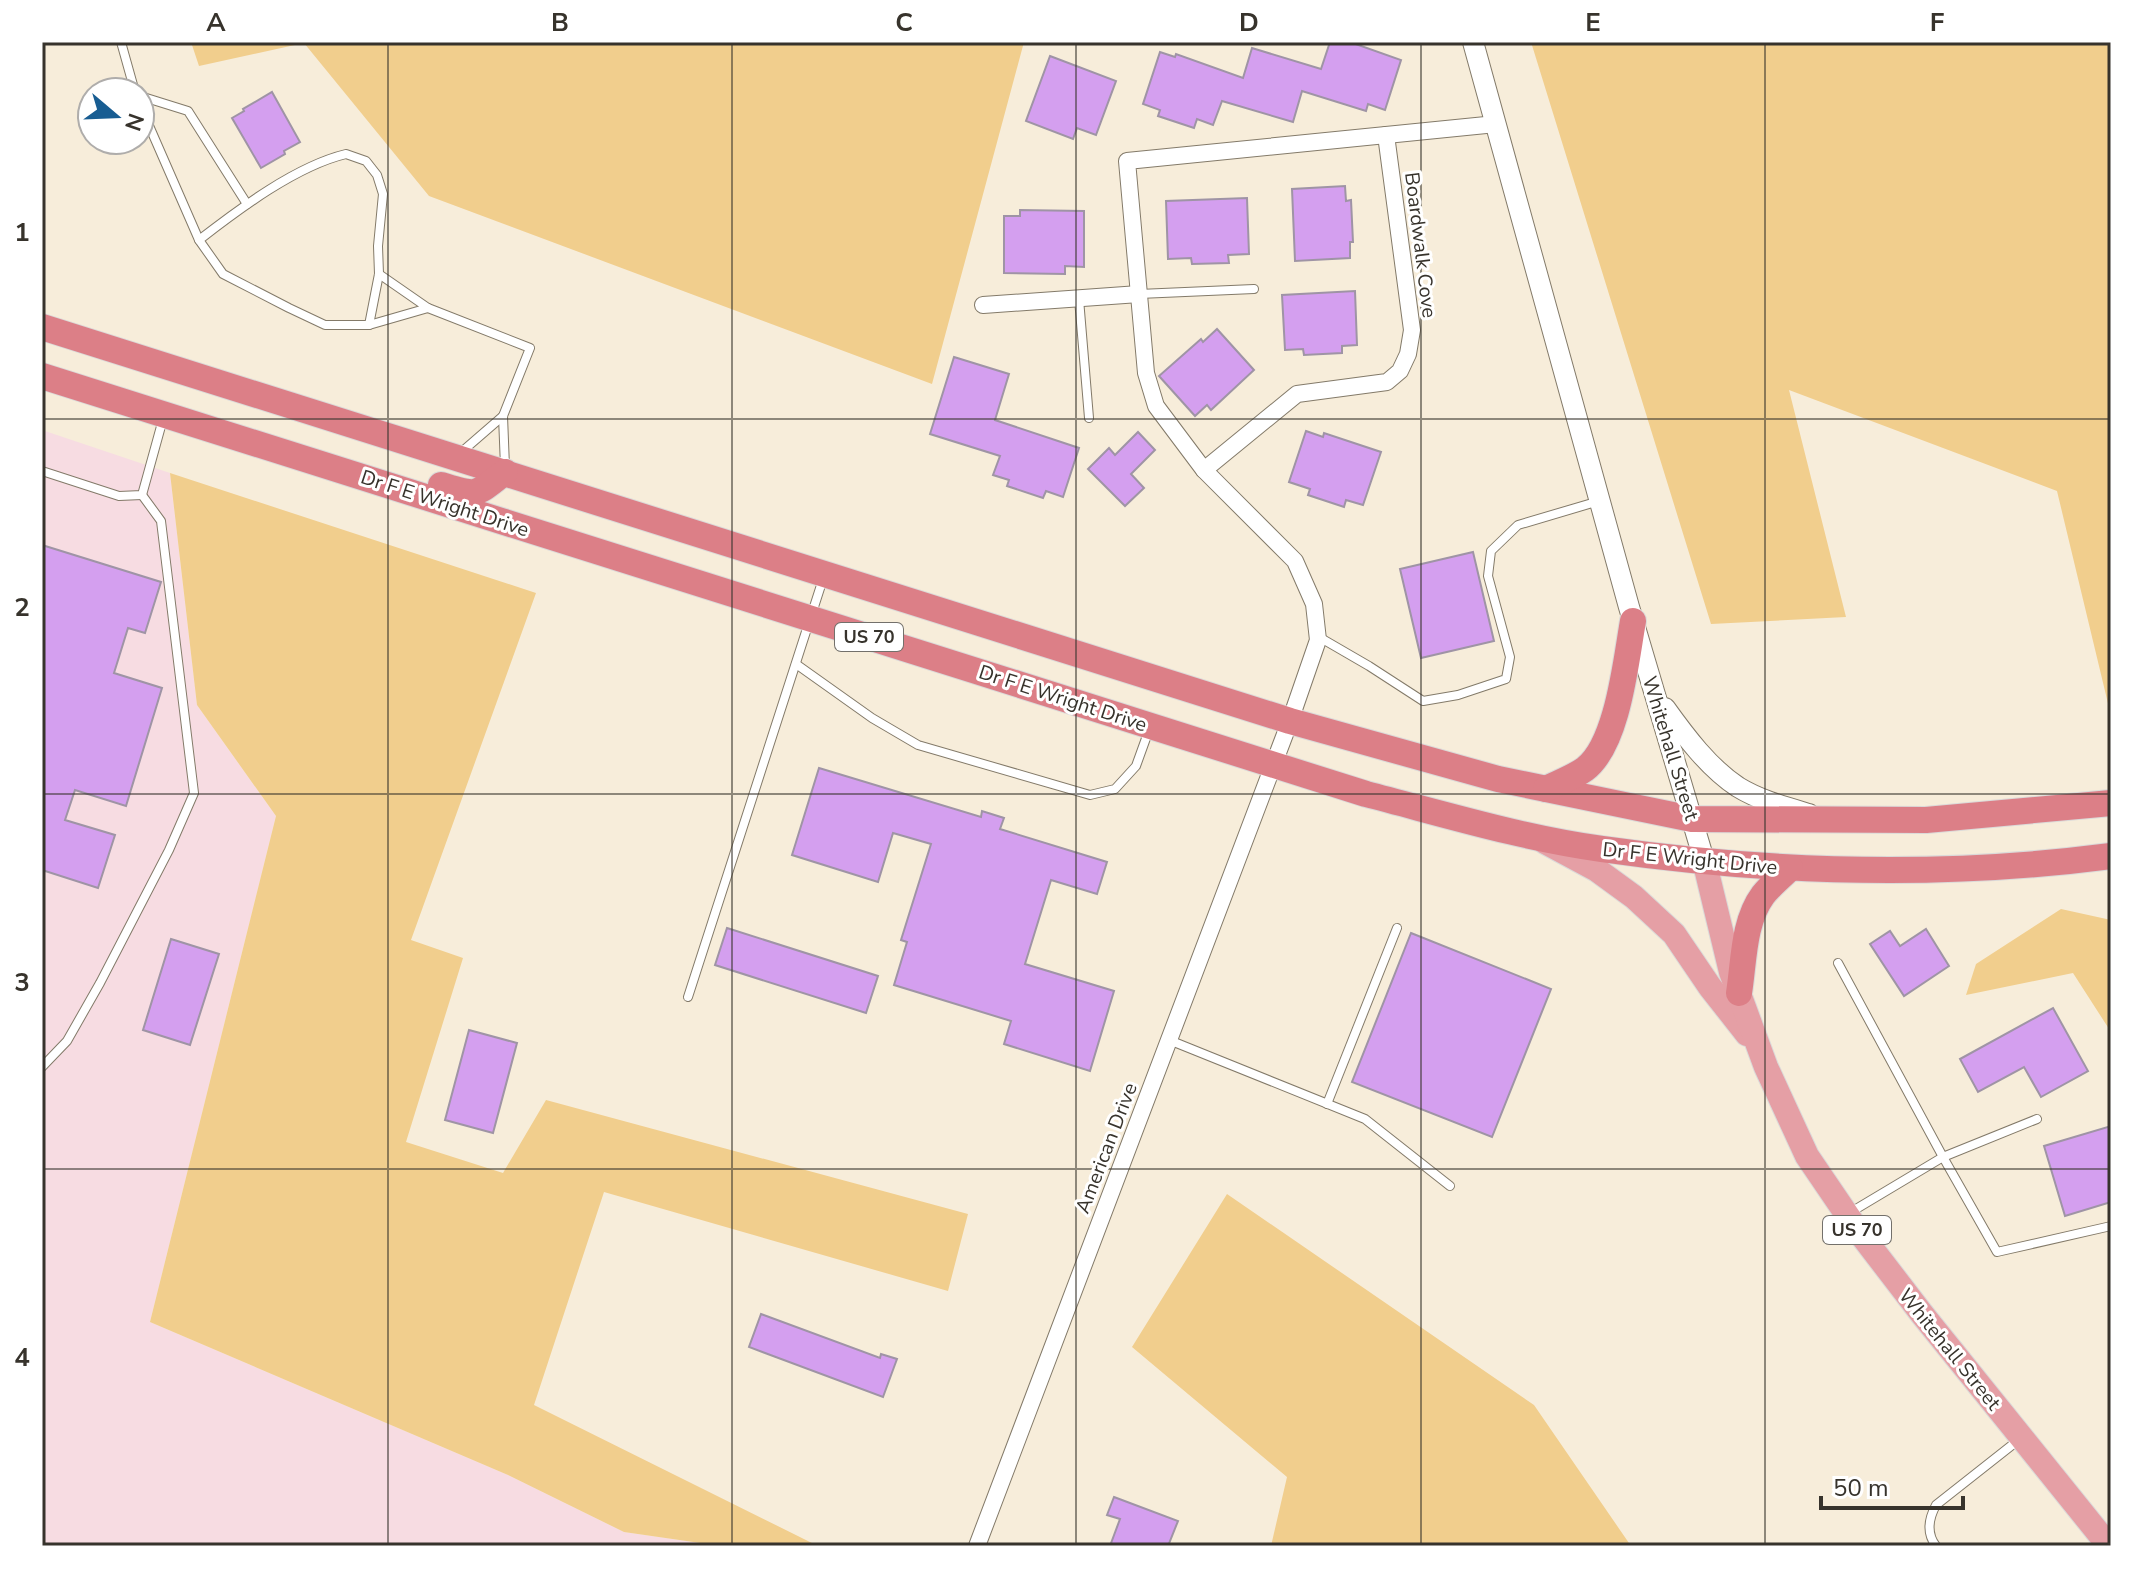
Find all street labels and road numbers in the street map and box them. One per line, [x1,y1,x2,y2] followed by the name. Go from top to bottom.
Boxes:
[1398,171,1443,320] street label: Boardwalk Cove
[357,464,532,543] street label: Dr F E Wright Drive
[835,623,903,651] road number: US 70
[975,659,1150,738] street label: Dr F E Wright Drive
[1636,673,1706,824] street label: Whitehall Street
[1601,836,1779,881] street label: Dr F E Wright Drive
[1069,1079,1144,1217] street label: American Drive
[1823,1216,1891,1244] road number: US 70
[1892,1283,2008,1417] street label: Whitehall Street

